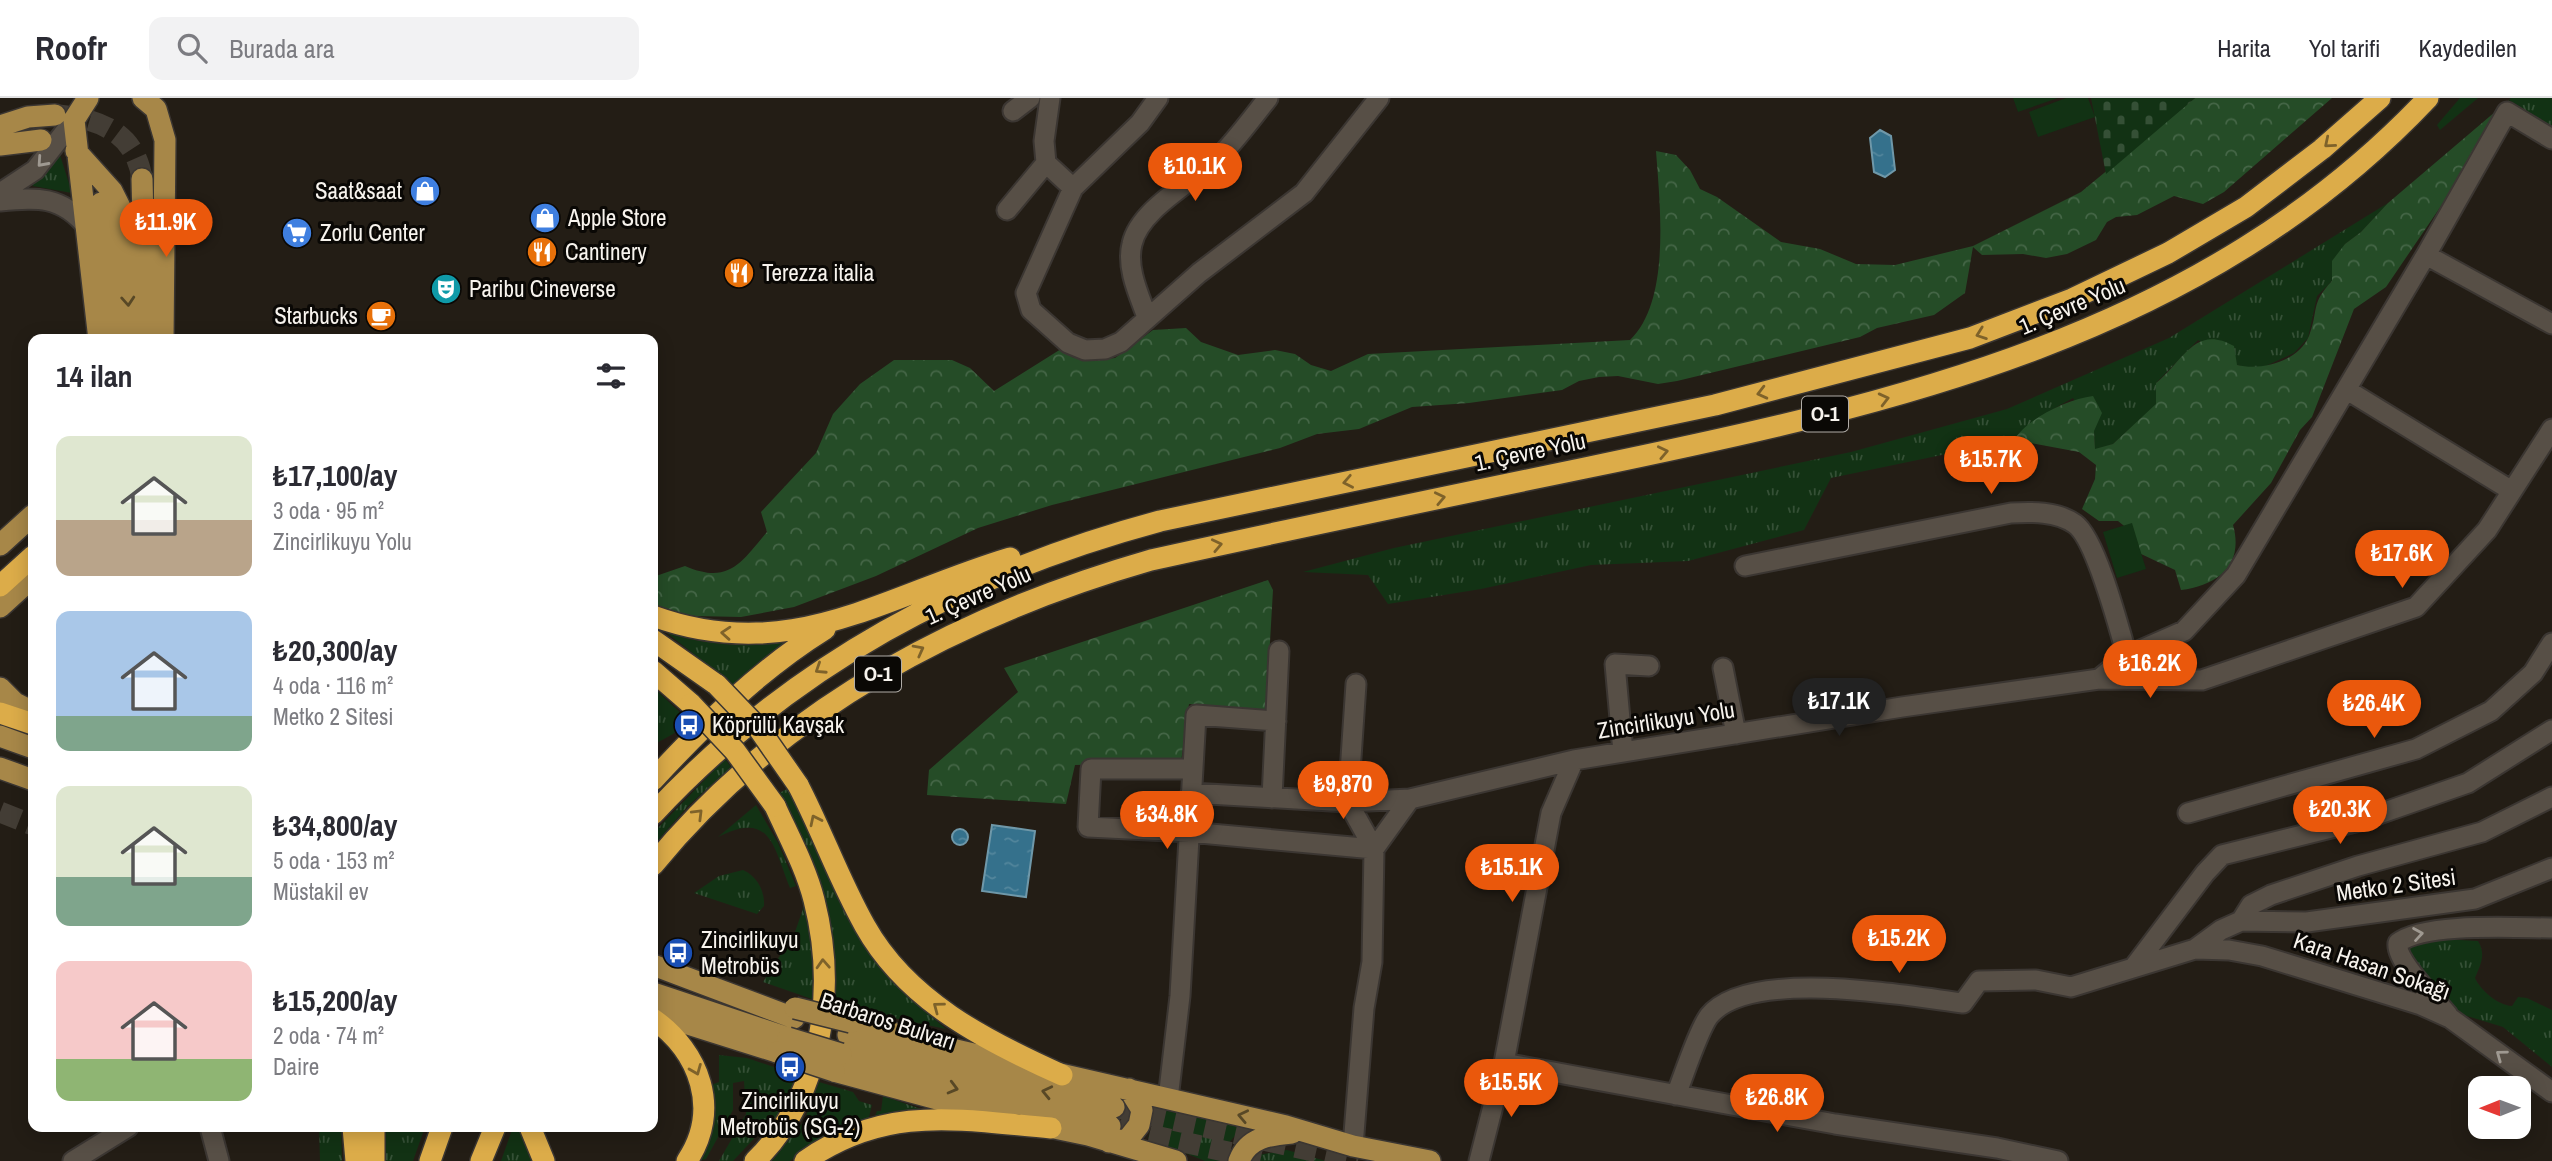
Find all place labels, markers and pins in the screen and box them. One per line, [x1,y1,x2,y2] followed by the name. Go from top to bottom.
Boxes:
[1138,144,1252,203] pin: ₺10.1K
[408,174,442,208] shop icon: Saat&saat
[315,175,402,206] place label: Saat&saat
[109,200,223,259] pin: ₺11.9K
[528,201,562,235] shop icon: Apple Store
[567,202,667,233] place label: Apple Store
[280,216,314,250] supermarket icon: Zorlu Center
[320,217,426,248] place label: Zorlu Center
[525,235,559,269] restaurant icon: Cantinery
[565,236,647,267] place label: Cantinery
[722,256,756,290] restaurant icon: Terezza italia
[762,257,875,288] place label: Terezza italia
[429,272,463,306] theatre icon: Paribu Cineverse
[469,273,616,304] place label: Paribu Cineverse
[364,299,398,333] cafe icon: Starbucks
[274,300,358,331] place label: Starbucks
[1934,436,2048,496] pin: ₺15.7K
[2345,531,2459,590] pin: ₺17.6K
[2093,640,2207,700] pin: ₺16.2K
[1782,678,1896,738] pin: ₺17.1K
[2317,680,2431,740] pin: ₺26.4K
[672,708,706,742] bus stop icon: Köprülü Kavşak
[712,709,845,740] place label: Köprülü Kavşak
[1286,762,1400,821] pin: ₺9,870
[2283,786,2397,846] pin: ₺20.3K
[1110,792,1224,851] pin: ₺34.8K
[1455,844,1569,904] pin: ₺15.1K
[1842,916,1956,975] pin: ₺15.2K
[701,924,798,981] place label: Zincirlikuyu Metrobüs
[661,936,695,970] bus stop icon: Zincirlikuyu Metrobüs
[773,1050,807,1084] bus stop icon: Zincirlikuyu Metrobüs (SG-2)
[1454,1060,1568,1119] pin: ₺15.5K
[1720,1074,1834,1134] pin: ₺26.8K
[720,1085,860,1142] place label: Zincirlikuyu Metrobüs (SG-2)

